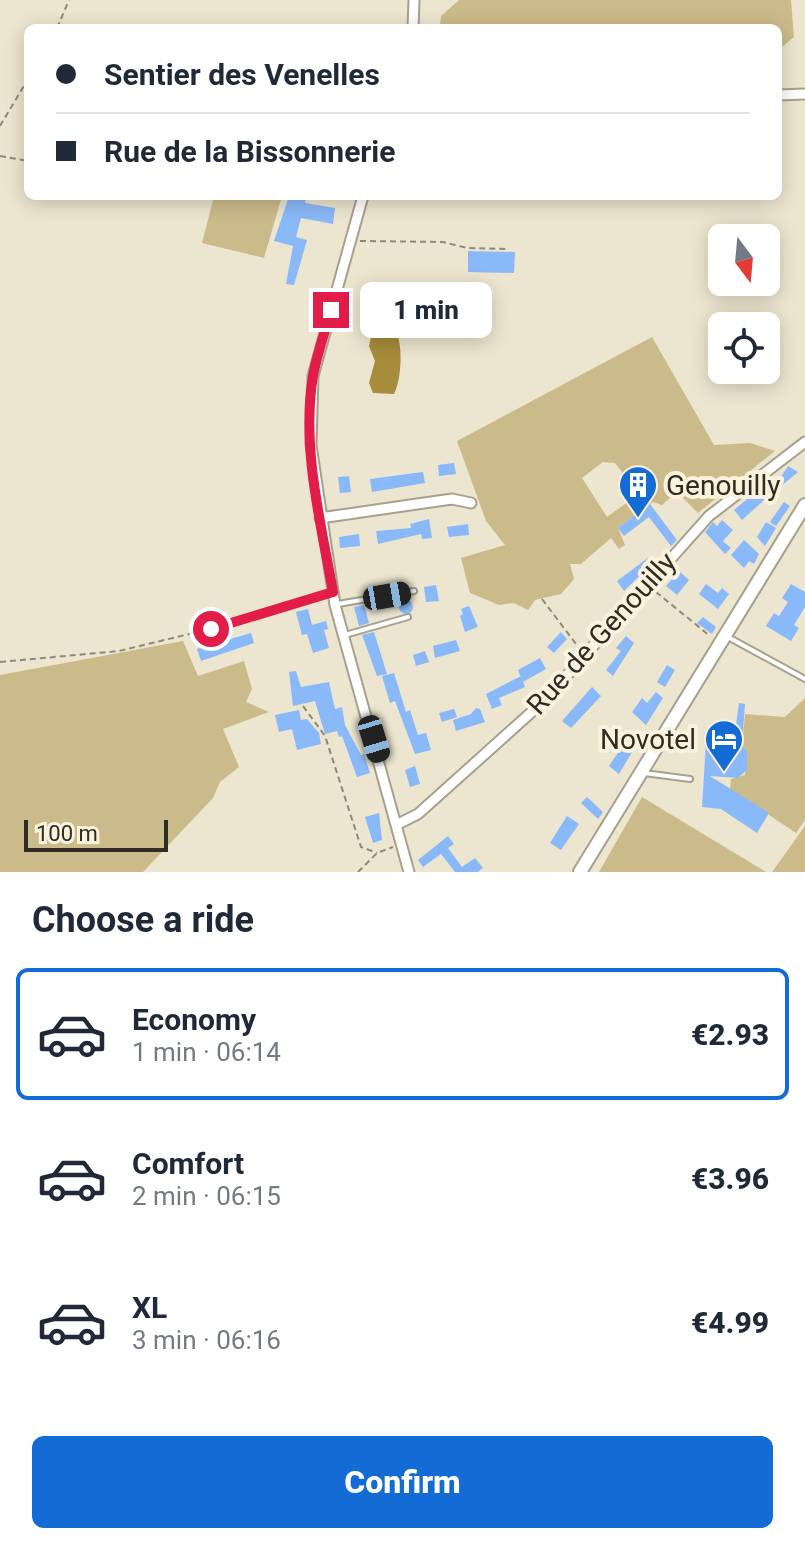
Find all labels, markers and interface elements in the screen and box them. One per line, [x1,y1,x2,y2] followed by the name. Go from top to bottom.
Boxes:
[104,57,380,92] text: Sentier des Venelles
[104,134,395,169] text: Rue de la Bissonnerie
[708,224,780,296] north arrow
[708,224,780,384] map controls
[359,282,491,338] callout: 1 min
[313,292,349,328] route end
[393,295,459,325] text: 1 min
[708,312,780,384] button: locate
[617,464,659,519] building icon: Genouilly
[666,469,780,502] place label: Genouilly
[520,546,683,721] street label: Rue de Genouilly
[361,580,413,612] car
[193,611,229,647] route start
[356,713,392,765] car
[703,718,745,773] hotel icon: Novotel
[600,723,696,756] place label: Novotel
[24,816,168,852] scale bar
[36,821,98,846] text: 100 m
[32,899,254,941] text: Choose a ride
[36,998,108,1070] icon: car
[132,1002,256,1037] text: Economy
[691,1017,769,1052] text: €2.93
[132,1037,281,1067] text: 1 min · 06:14
[36,1142,108,1214] icon: car
[132,1146,244,1181] text: Comfort
[691,1161,769,1196] text: €3.96
[132,1181,281,1211] text: 2 min · 06:15
[36,1286,108,1358] icon: car
[132,1290,167,1325] text: XL
[691,1305,769,1340] text: €4.99
[132,1325,281,1355] text: 3 min · 06:16
[32,1436,773,1528] button: Confirm

